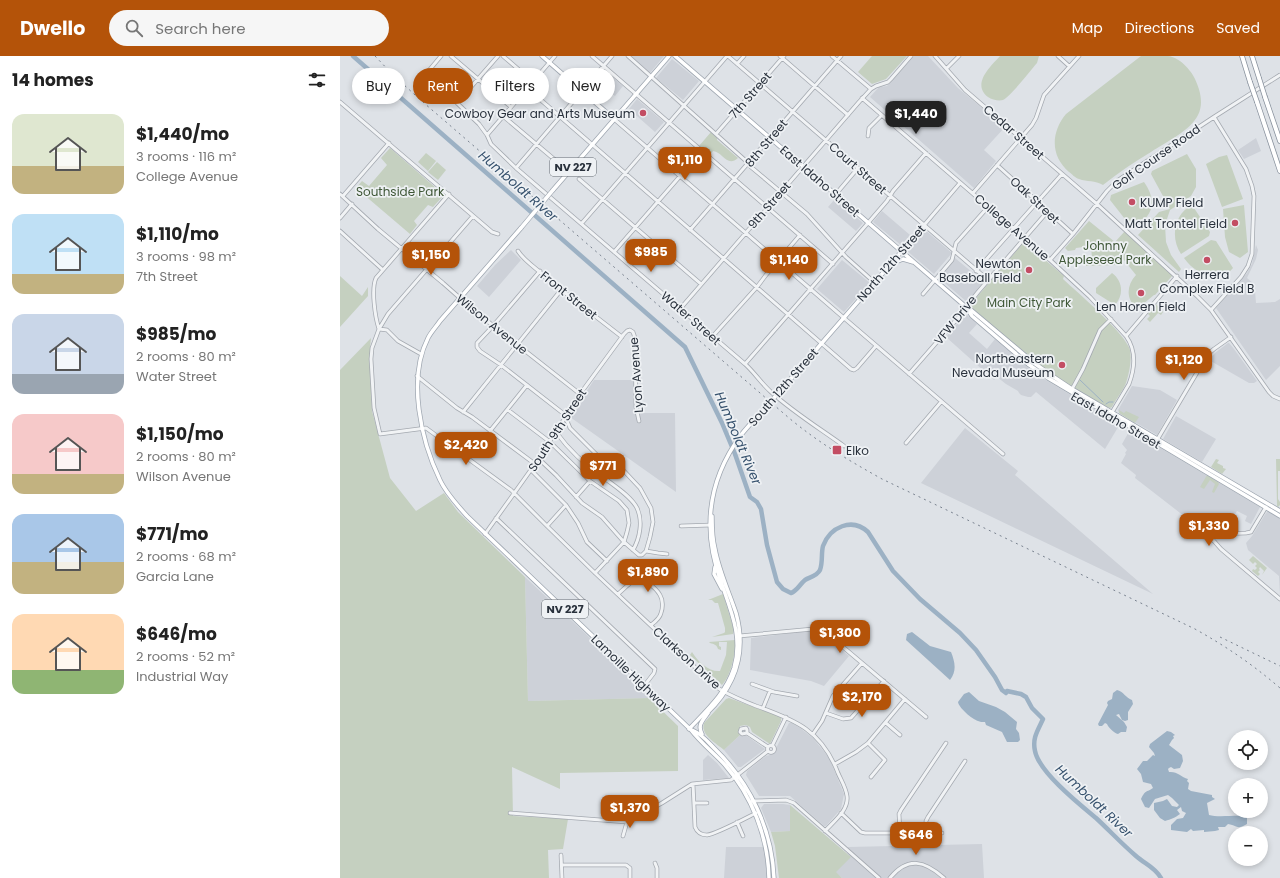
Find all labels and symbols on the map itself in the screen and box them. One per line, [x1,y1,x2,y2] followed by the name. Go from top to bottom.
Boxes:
[725,68,775,122] street label: 7th Street
[883,101,949,135] pin: $1,440
[980,101,1048,163] street label: Cedar Street
[445,105,635,122] place label: Cowboy Gear and Arts Museum
[638,108,648,118] marker: Cowboy Gear and Arts Museum
[741,115,791,171] street label: 8th Street
[1108,120,1204,194] street label: Golf Course Road
[825,138,891,198] street label: Court Street
[776,141,864,221] street label: East Idaho Street
[474,146,563,227] water label: Humboldt River
[652,147,718,181] pin: $1,110
[550,158,596,176] road number: NV 227
[1007,173,1063,227] street label: Oak Street
[744,178,794,232] street label: 9th Street
[356,183,445,200] park label: Southside Park
[971,190,1053,264] street label: College Avenue
[1140,194,1203,211] place label: KUMP Field
[1127,197,1137,207] marker: KUMP Field
[1125,215,1227,232] place label: Matt Trontel Field
[1230,218,1240,228] marker: Matt Trontel Field
[853,221,929,305] street label: North 12th Street
[1059,237,1152,268] park label: Johnny Appleseed Park
[627,239,675,273] pin: $985
[398,242,464,276] pin: $1,150
[756,247,822,281] pin: $1,140
[939,255,1021,286] place label: Newton Baseball Field
[1202,255,1212,265] marker: Herrera Complex Field B
[1024,265,1034,275] marker: Newton Baseball Field
[1160,266,1254,297] place label: Herrera Complex Field B
[537,267,601,323] street label: Front Street
[657,287,725,349] street label: Water Street
[1136,288,1146,298] marker: Len Horen Field
[453,290,531,358] street label: Wilson Avenue
[930,292,980,348] street label: VFW Drive
[987,294,1072,311] park label: Main City Park
[1096,298,1186,315] place label: Len Horen Field
[625,337,647,413] street label: Lyon Avenue
[744,344,822,430] street label: South 12th Street
[1151,347,1217,381] pin: $1,120
[952,350,1054,381] place label: Northeastern Nevada Museum
[1057,360,1067,370] marker: Northeastern Nevada Museum
[524,385,590,475] street label: South 9th Street
[1068,387,1164,453] street label: East Idaho Street
[710,388,767,489] water label: Humboldt River
[433,432,499,466] pin: $2,420
[846,442,869,459] place label: Elko
[831,444,843,456] marker: Elko
[579,453,627,487] pin: $771
[1176,513,1242,547] pin: $1,330
[615,559,681,593] pin: $1,890
[542,600,588,618] road number: NV 227
[807,620,873,654] pin: $1,300
[649,623,725,693] street label: Clarkson Drive
[587,631,675,716] street label: Lamoille Highway
[829,684,895,718] pin: $2,170
[1051,760,1138,843] water label: Humboldt River
[597,795,663,829] pin: $1,370
[892,822,940,856] pin: $646

